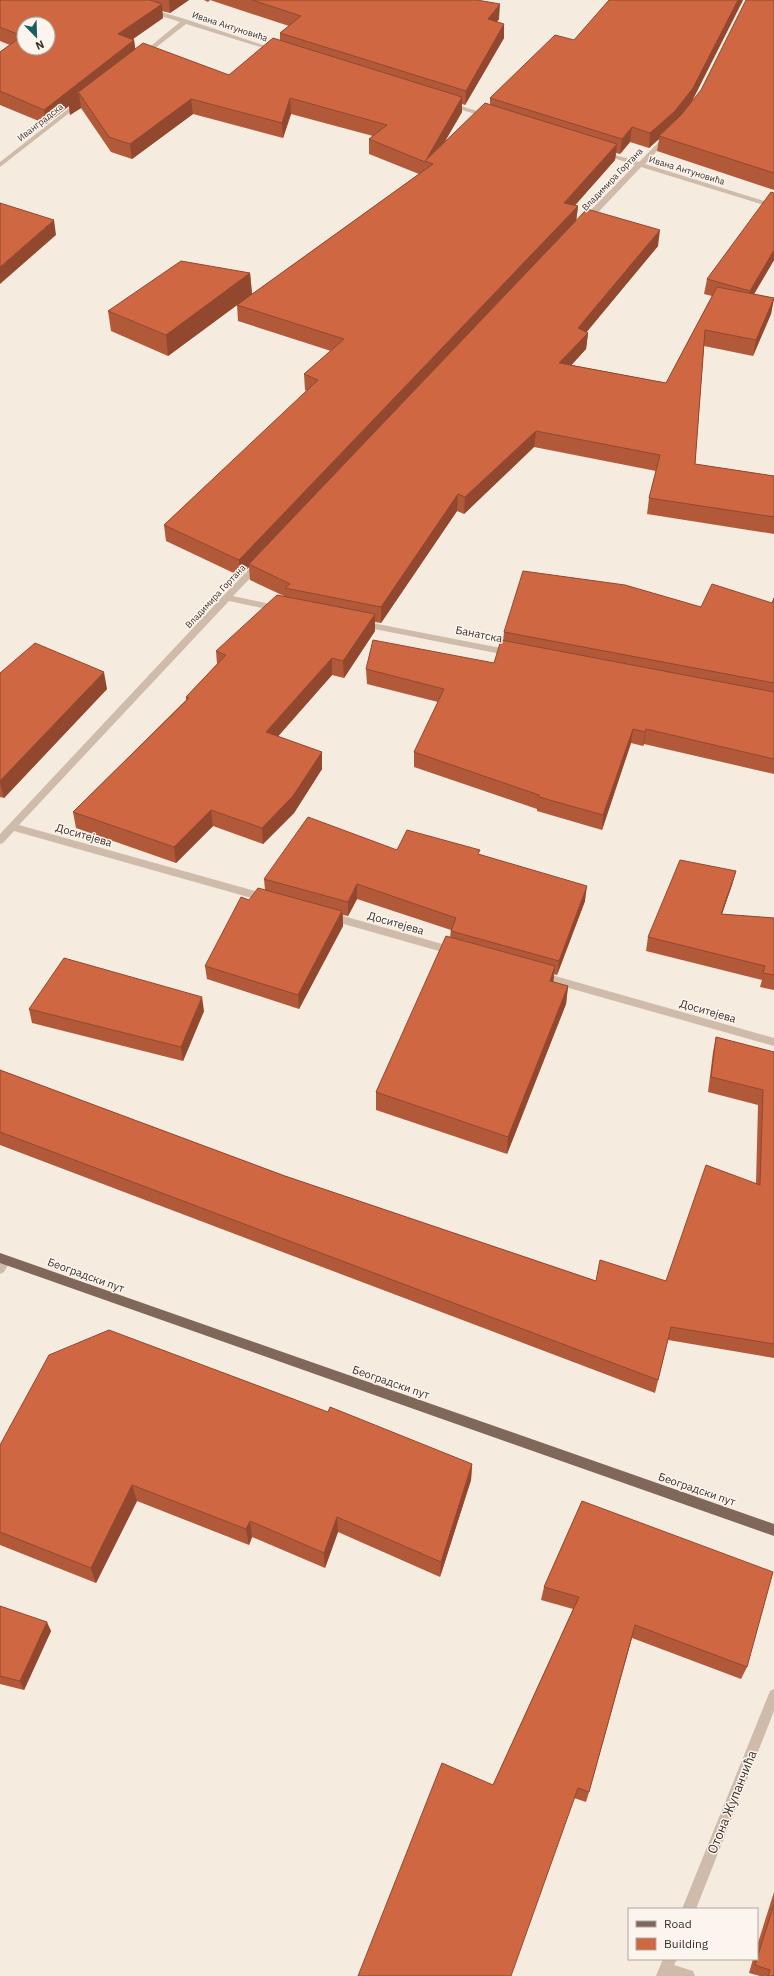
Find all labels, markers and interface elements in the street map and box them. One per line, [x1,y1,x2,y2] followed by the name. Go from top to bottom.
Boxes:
[191,9,269,43] street label: Ивана Антуновића
[16,16,56,56] north arrow
[33,37,46,53] text: N
[15,101,65,143] street label: Иванградска
[579,145,645,213] street label: Владимира Гортана
[648,153,726,187] street label: Ивана Антуновића
[183,562,247,630] street label: Владимира Гортана
[454,623,504,645] street label: Банатска
[54,820,114,850] street label: Доситејева
[366,908,426,938] street label: Доситејева
[678,996,738,1026] street label: Доситејева
[46,1255,126,1295] street label: Београдски пут
[351,1362,431,1402] street label: Београдски пут
[657,1469,737,1509] street label: Београдски пут
[704,1748,761,1856] street label: Отона Жупанчића
[628,1908,758,1960] legend
[664,1916,692,1931] text: Road
[664,1936,709,1951] text: Building

